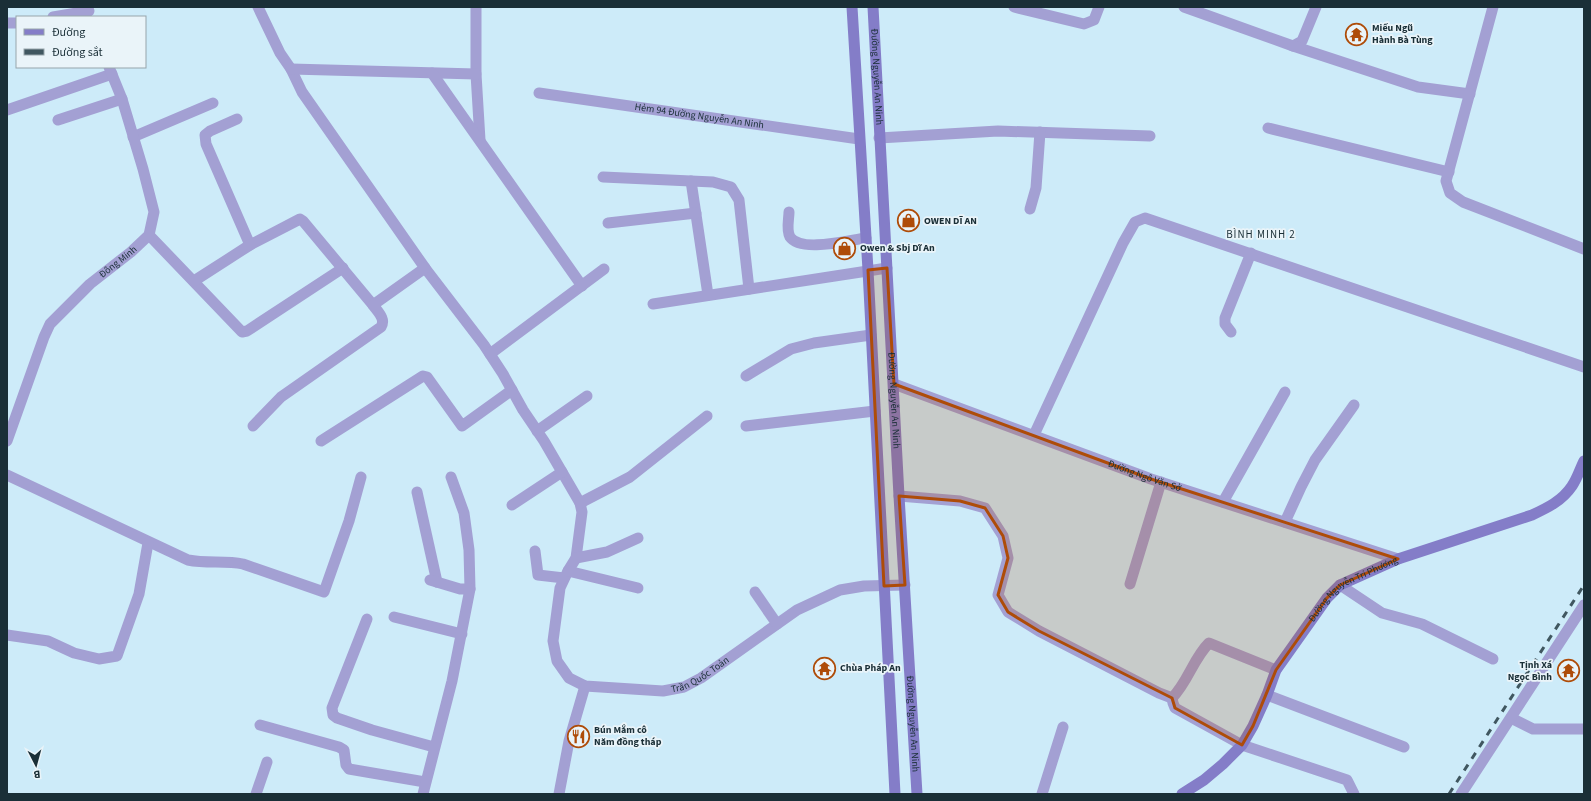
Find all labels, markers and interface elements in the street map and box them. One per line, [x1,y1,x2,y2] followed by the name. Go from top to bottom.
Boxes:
[16,16,146,68] legend
[1344,21,1370,47] temple icon: Miếu Ngũ Hành Bà Tùng
[1372,21,1433,47] place label: Miếu Ngũ Hành Bà Tùng
[52,24,85,41] text: Đường
[867,28,886,126] street label: Đường Nguyễn An Ninh
[52,44,103,61] text: Đường sắt
[634,100,765,132] street label: Hẻm 94 Đường Nguyễn An Ninh
[896,208,922,234] shop icon: OWEN DĨ AN
[924,214,977,228] place label: OWEN DĨ AN
[1226,227,1296,242] district label: BÌNH MINH 2
[831,235,857,261] shop icon: Owen & Sbj Dĩ An
[860,241,935,255] place label: Owen & Sbj Dĩ An
[96,243,140,281] street label: Đông Minh
[884,352,903,449] street label: Đường Nguyễn An Ninh
[1106,457,1184,496] street label: Đường Ngô Văn Sở
[1305,553,1400,625] street label: Đường Nguyễn Tri Phương
[670,653,732,696] street label: Trần Quốc Toản
[812,655,838,681] temple icon: Chùa Pháp An
[1508,658,1552,684] place label: Tịnh Xá Ngọc Bình
[1555,658,1581,684] temple icon: Tịnh Xá Ngọc Bình
[840,661,901,675] place label: Chùa Pháp An
[903,675,923,773] street label: Đường Nguyễn An Ninh
[565,723,591,749] restaurant icon: Bún Mắm cô Năm đồng tháp
[594,723,662,749] place label: Bún Mắm cô Năm đồng tháp
[16,745,56,785] north arrow
[33,767,41,782] text: B

